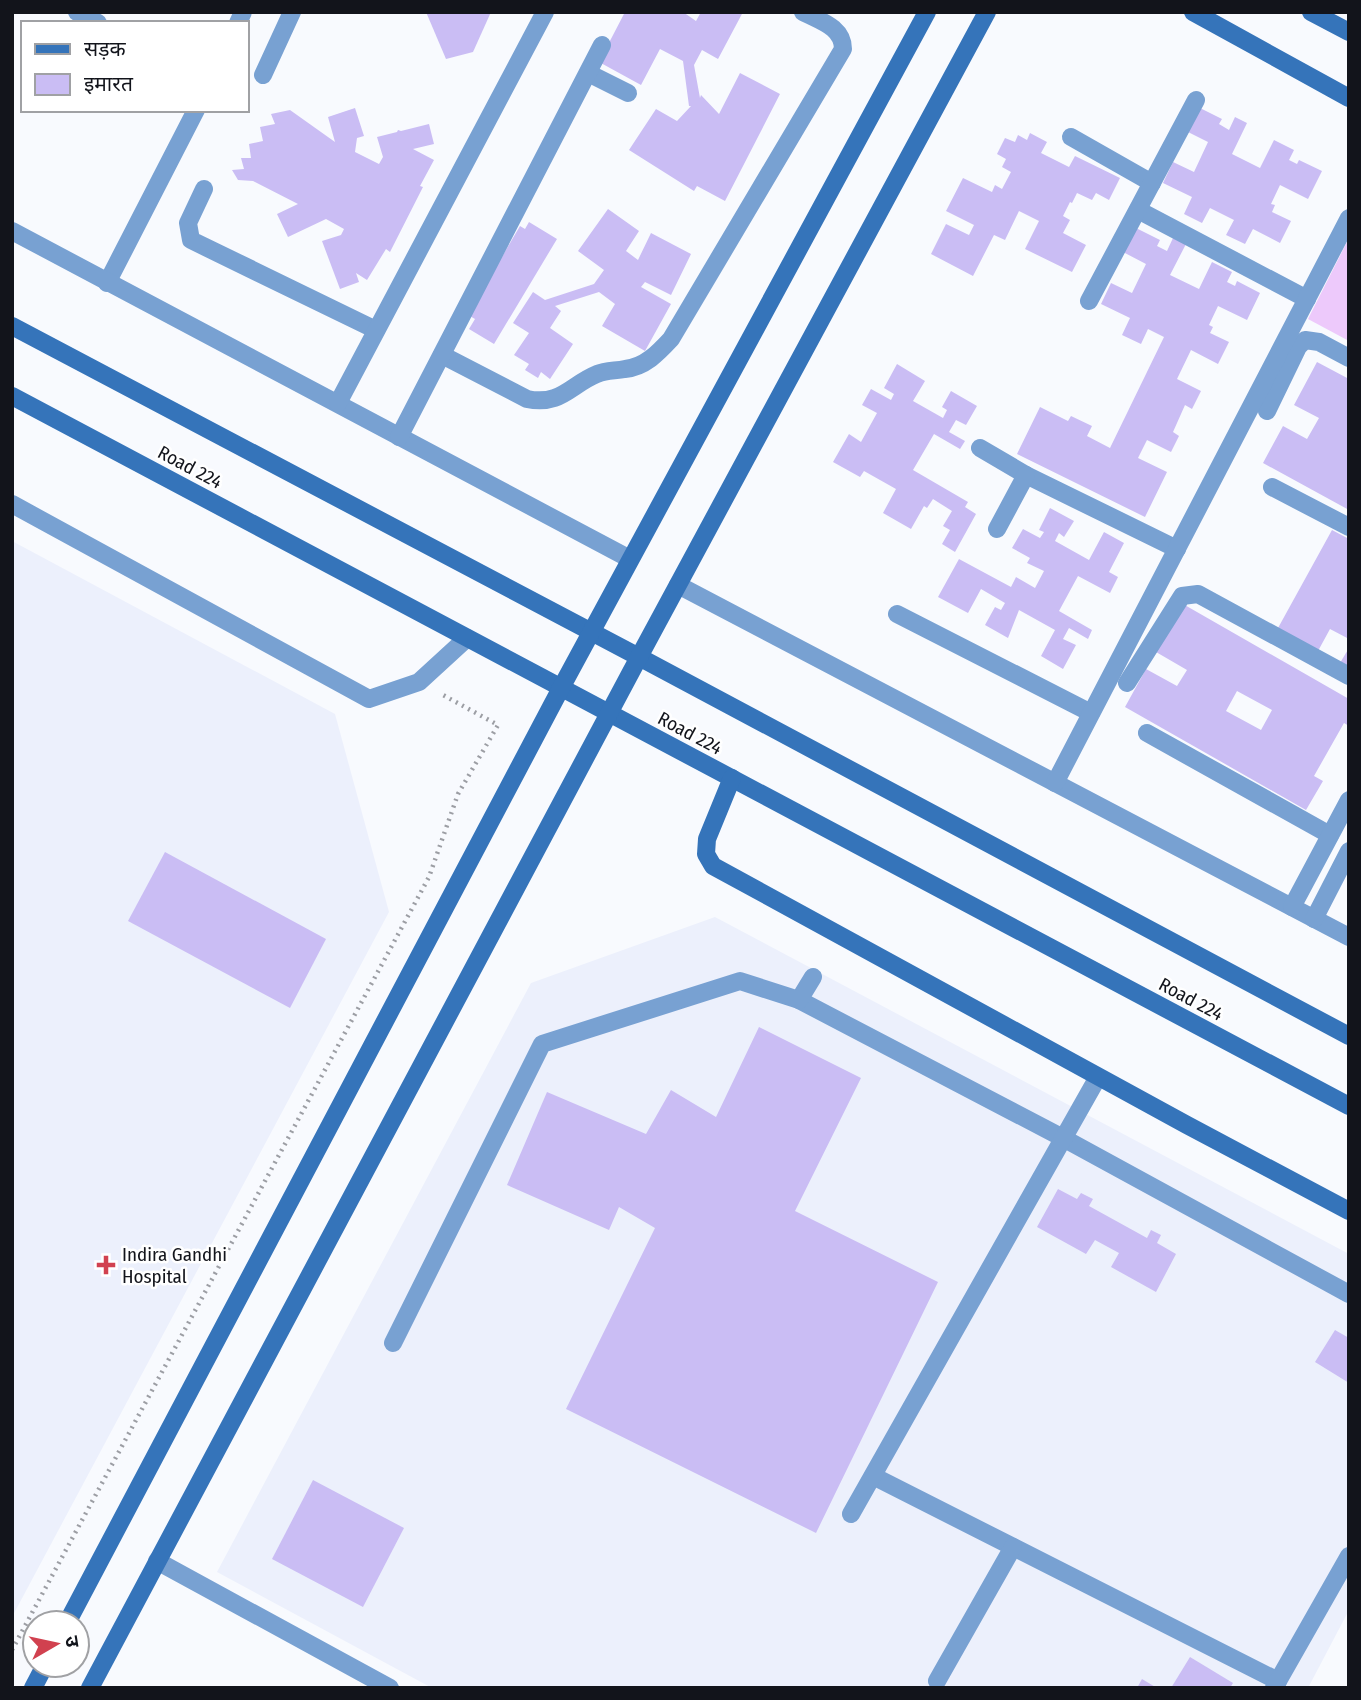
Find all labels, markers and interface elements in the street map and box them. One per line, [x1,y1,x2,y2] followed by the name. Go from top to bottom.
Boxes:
[21,21,248,112] legend
[84,36,126,62] text: सड़क
[84,71,134,97] text: इमारत
[154,441,226,493] street label: Road 224
[654,707,726,759] street label: Road 224
[1155,973,1227,1025] street label: Road 224
[122,1243,227,1288] place label: Indira Gandhi Hospital
[96,1255,116,1275] marker: Indira Gandhi Hospital
[21,1609,91,1679] north arrow
[60,1634,85,1650] text: उ

